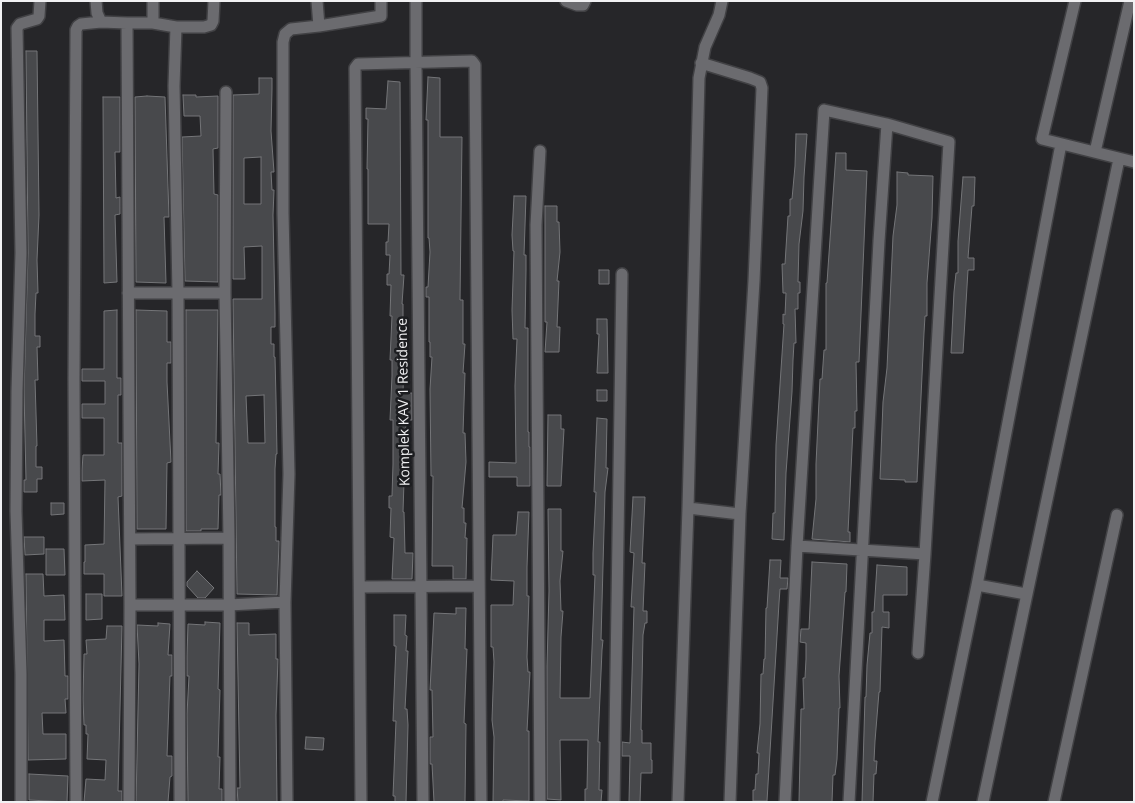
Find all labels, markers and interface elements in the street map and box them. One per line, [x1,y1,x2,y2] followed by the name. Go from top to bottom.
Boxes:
[394,318,414,486] street label: Komplek KAV 1 Residence

